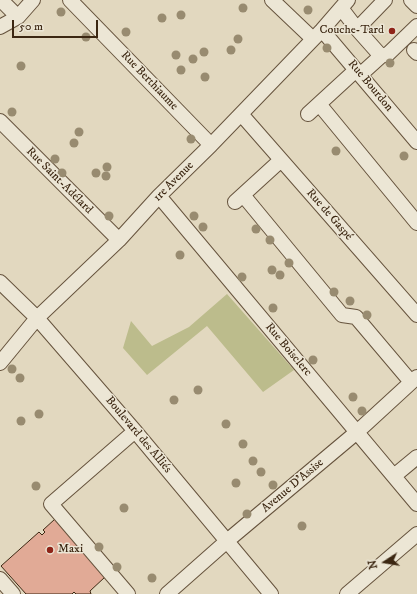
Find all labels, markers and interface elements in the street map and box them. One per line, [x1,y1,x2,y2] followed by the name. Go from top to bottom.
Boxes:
[14,12,100,38] scale bar
[19,19,43,34] text: 50 m
[320,24,384,38] place label: Couche-Tard
[387,26,397,36] marker: Couche-Tard
[117,49,181,113] street label: Rue Berthiaume
[344,57,396,115] street label: Rue Bourdon
[23,145,95,217] street label: Rue Saint-Adélard
[151,159,197,205] street label: 1re Avenue
[303,186,355,244] street label: Rue de Gaspé
[262,320,314,380] street label: Rue Boisclerc
[102,394,174,476] street label: Boulevard des Alliés
[259,456,327,516] street label: Avenue D'Assise
[365,542,405,582] north arrow
[58,543,83,557] place label: Maxi
[45,545,55,555] marker: Maxi
[365,559,381,570] text: N

